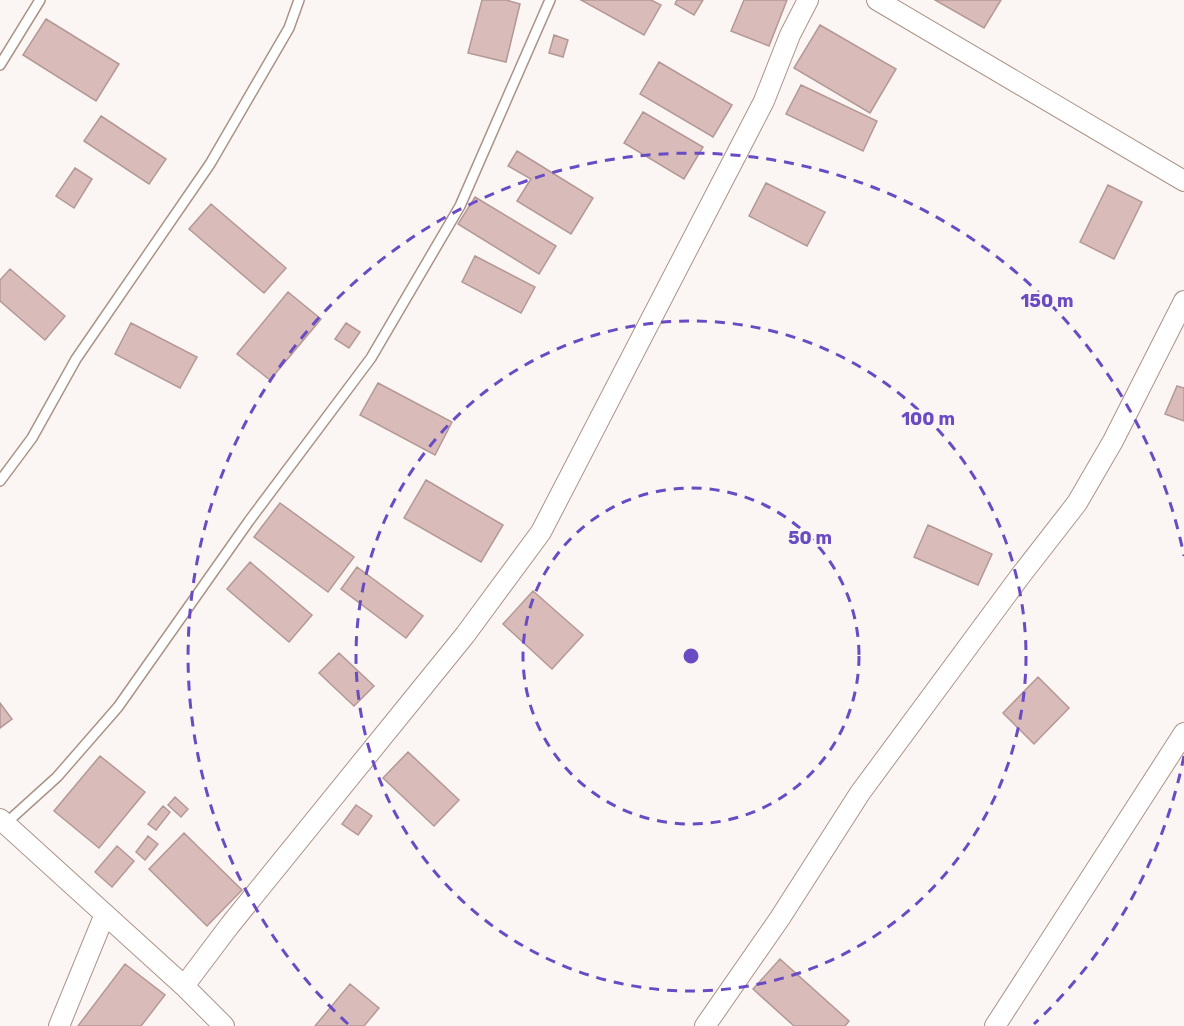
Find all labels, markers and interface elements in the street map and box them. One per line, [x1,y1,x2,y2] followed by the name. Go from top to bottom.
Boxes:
[1020,290,1074,312] text: 150 m
[901,408,955,430] text: 100 m
[788,527,832,549] text: 50 m
[681,646,701,666] centre of rings

